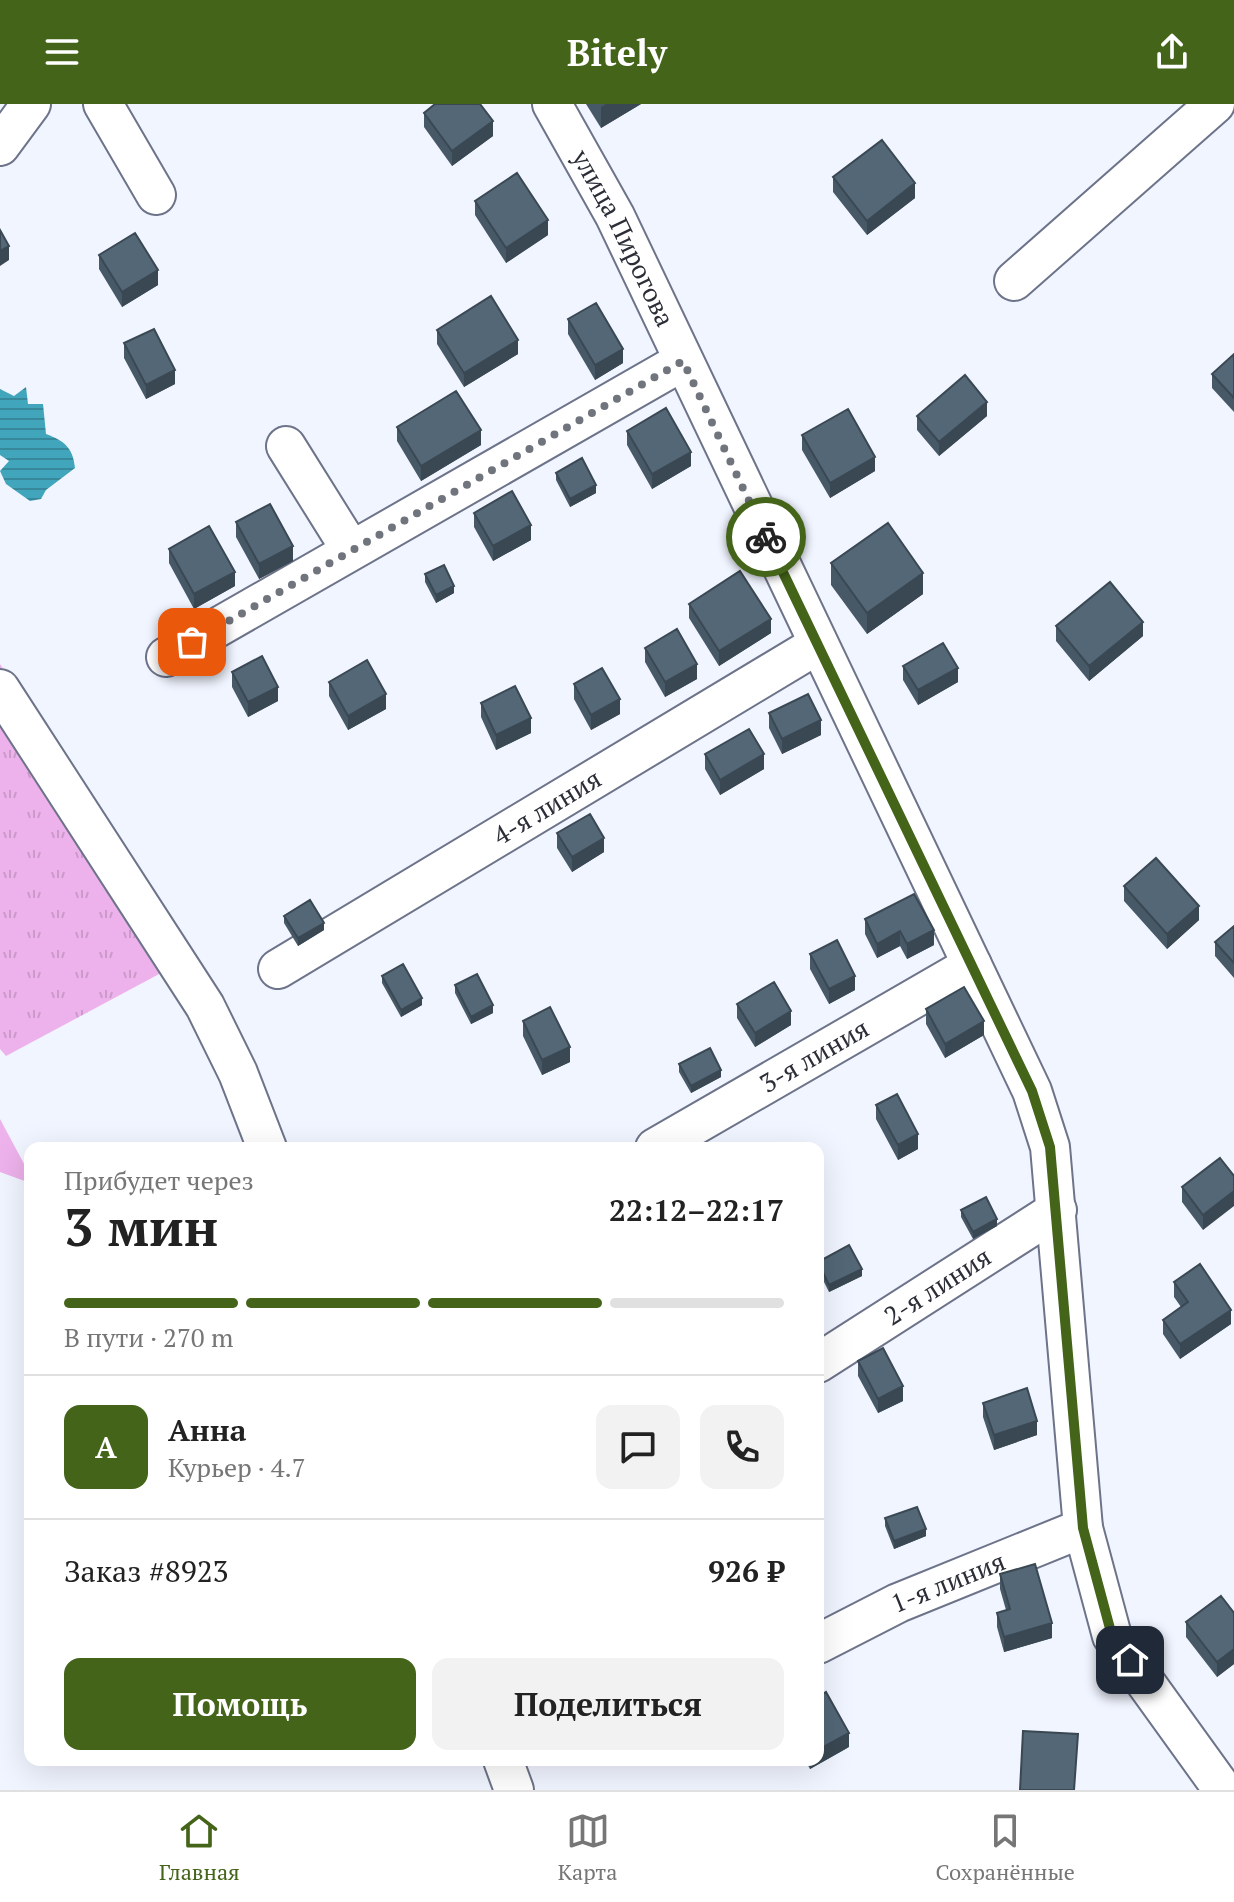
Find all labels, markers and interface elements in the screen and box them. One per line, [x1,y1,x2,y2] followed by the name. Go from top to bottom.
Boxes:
[567,29,667,76] text: Bitely
[40,30,84,74] icon: menu
[1150,30,1194,74] icon: share
[564,142,683,332] street label: улица Пирогова
[726,497,806,577] courier
[744,515,788,559] icon: bike
[158,608,226,676] pin
[170,620,214,664] icon: bag
[486,761,607,852] street label: 4-я линия
[753,1010,874,1100] street label: 3-я линия
[64,1163,254,1197] text: Прибудет через
[609,1190,784,1230] text: 22:12–22:17
[64,1192,218,1261] text: 3 мин
[877,1239,997,1332] street label: 2-я линия
[64,1320,233,1354] text: В пути · 270 m
[596,1405,680,1489] button: chat
[700,1405,784,1489] button: phone
[168,1410,246,1450] text: Анна
[95,1427,117,1467] text: А
[168,1450,306,1484] text: Курьер · 4.7
[886,1543,1010,1620] street label: 1-я линия
[64,1551,229,1591] text: Заказ #8923
[708,1551,784,1591] text: 926 ₽
[1096,1626,1164,1694] pin
[1108,1638,1152,1682] icon: home
[64,1658,416,1750] button: Помощь
[432,1658,784,1750] button: Поделиться
[159,1809,240,1886] tab: Главная
[558,1809,617,1886] tab: Карта
[935,1809,1075,1886] tab: Сохранённые

